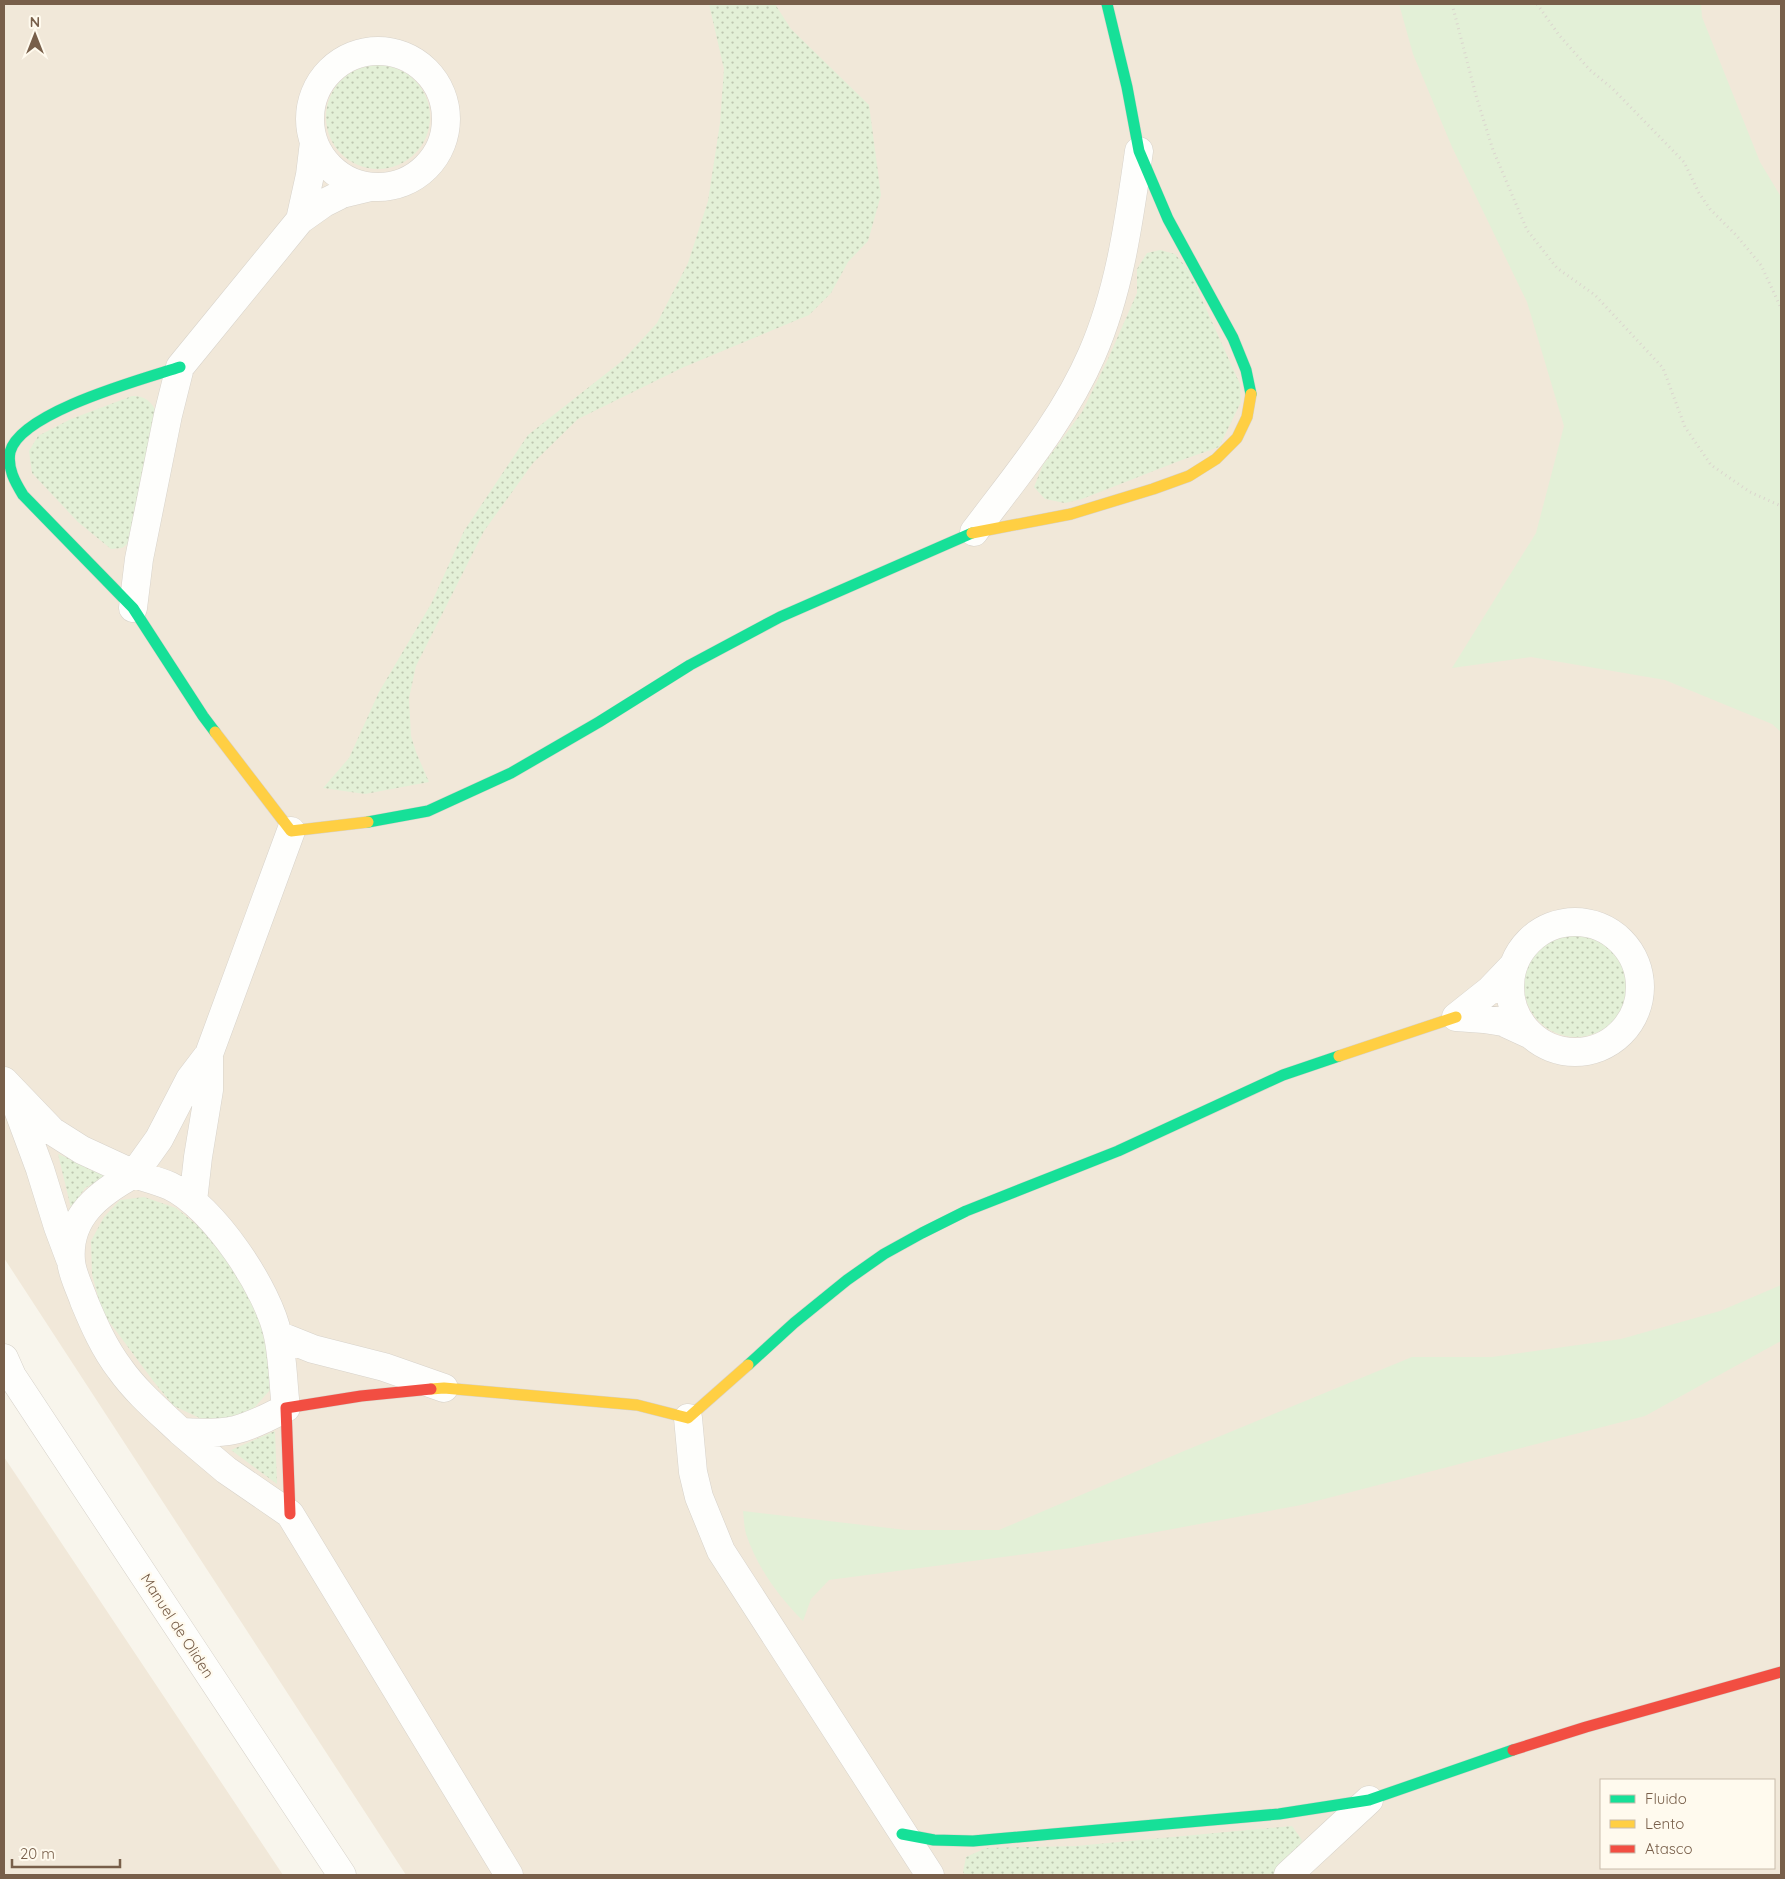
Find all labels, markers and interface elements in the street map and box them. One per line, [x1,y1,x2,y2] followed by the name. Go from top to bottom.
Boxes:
[10,10,60,60] north arrow
[30,13,40,31] text: N
[137,1570,218,1682] street label: Manuel de Oliden
[1600,1779,1775,1869] legend
[1645,1789,1687,1808] text: Fluido
[1645,1814,1684,1833] text: Lento
[12,1836,120,1868] scale bar
[1645,1839,1693,1858] text: Atasco
[20,1844,55,1863] text: 20 m

